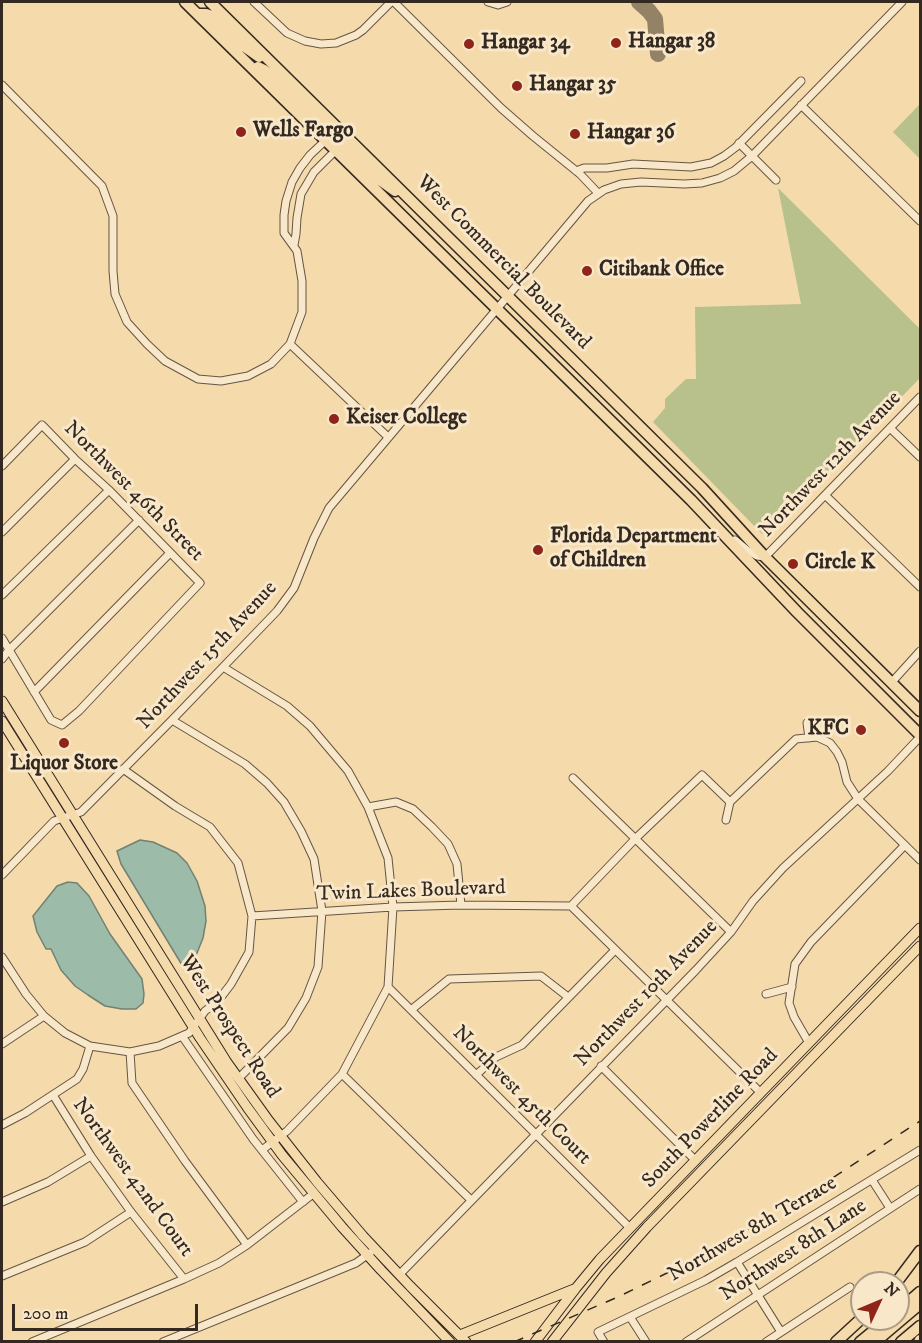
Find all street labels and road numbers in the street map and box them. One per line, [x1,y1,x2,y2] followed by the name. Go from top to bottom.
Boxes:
[411,171,595,355] street label: West Commercial Boulevard
[755,387,907,543] street label: Northwest 12th Avenue
[58,417,208,567] street label: Northwest 46th Street
[133,577,283,735] street label: Northwest 15th Avenue
[316,876,506,908] street label: Twin Lakes Boulevard
[570,915,724,1073] street label: Northwest 10th Avenue
[173,951,285,1103] street label: West Prospect Road
[446,1021,596,1171] street label: Northwest 45th Court
[638,1044,784,1194] street label: South Powerline Road
[66,1094,198,1262] street label: Northwest 42nd Court
[664,1172,842,1288] street label: Northwest 8th Terrace
[716,1194,872,1308] street label: Northwest 8th Lane

